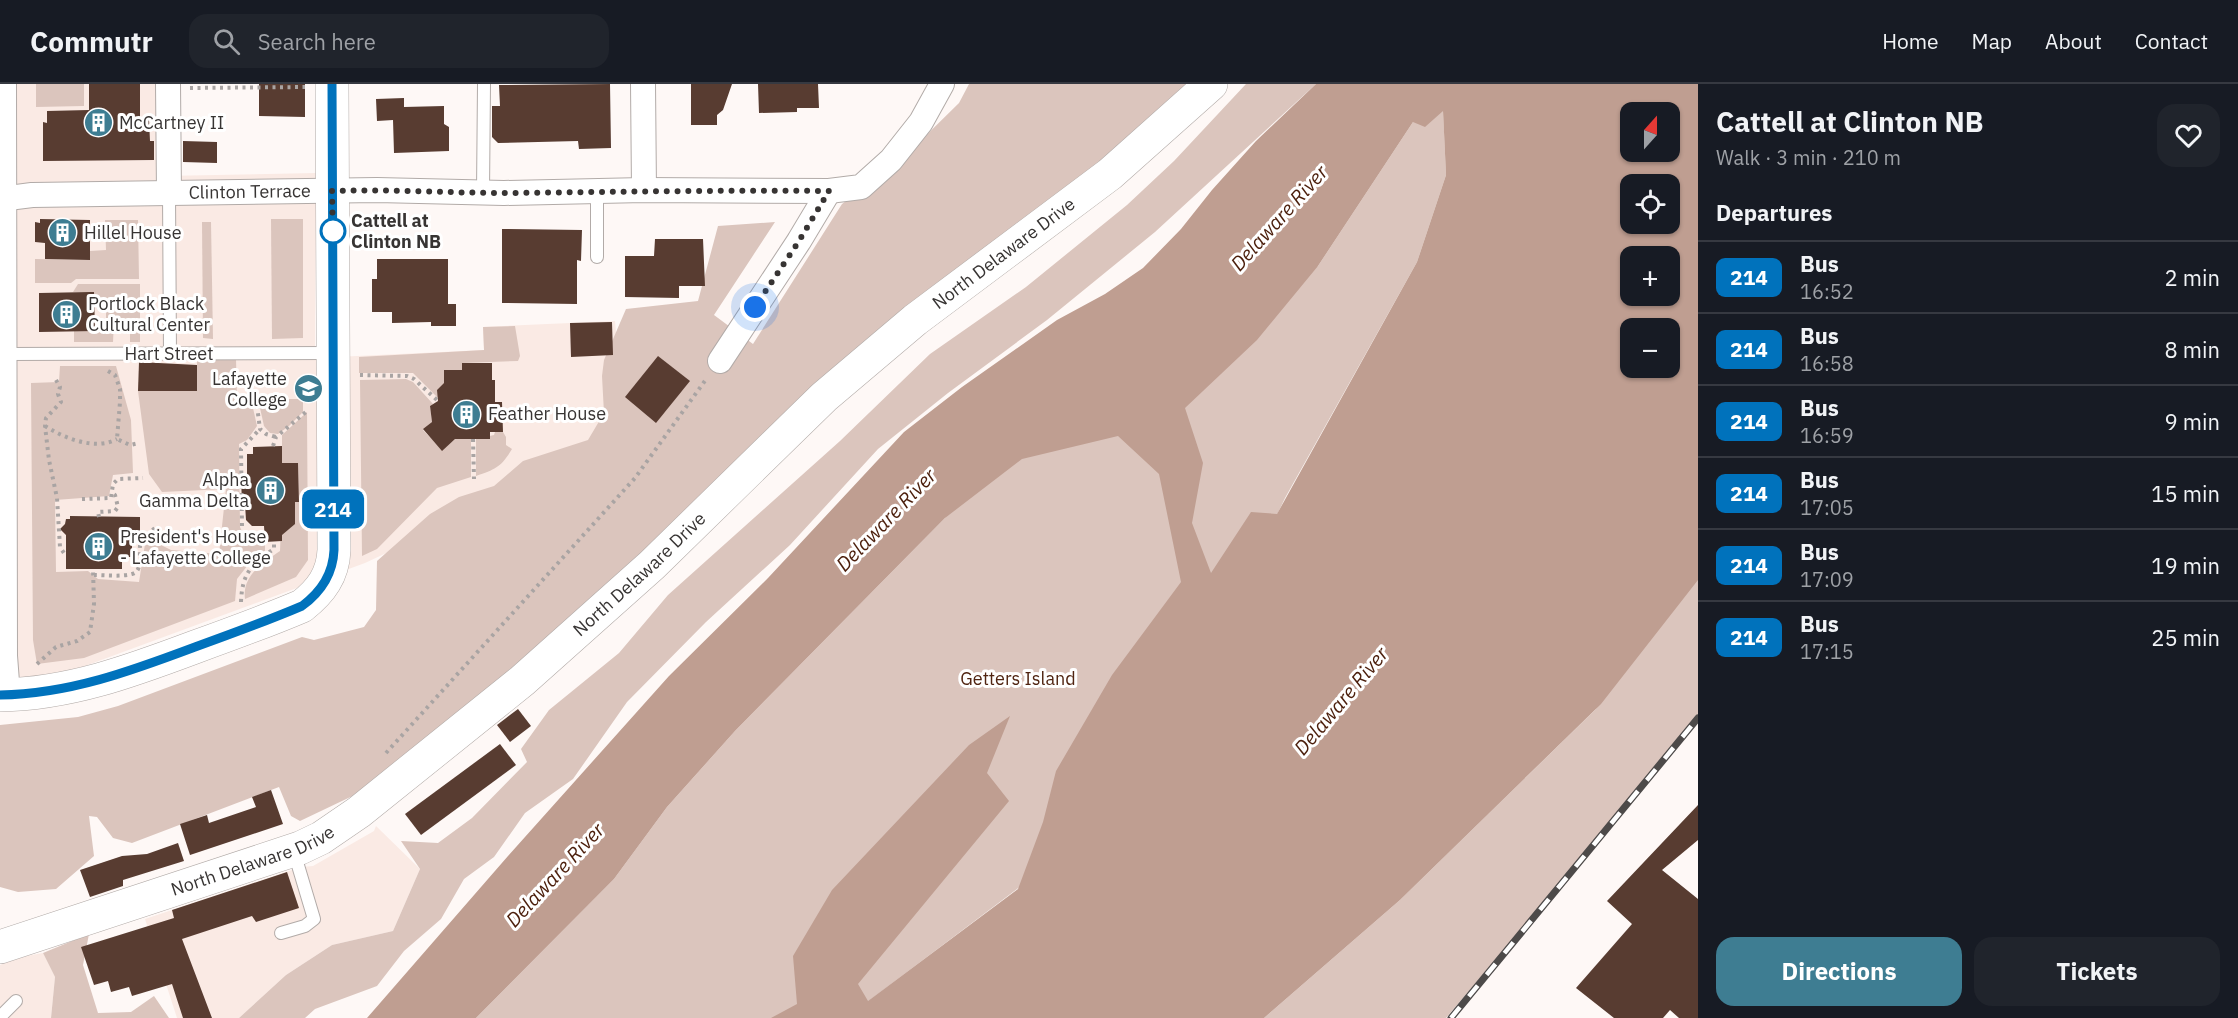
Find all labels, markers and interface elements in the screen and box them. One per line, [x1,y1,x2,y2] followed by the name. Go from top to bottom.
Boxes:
[189,14,609,68] search box
[30,23,153,60] text: Commutr
[210,25,243,58] icon: search
[258,27,376,56] text: Search here
[1882,27,1939,55] text: Home
[1972,27,2012,55] text: Map
[2045,27,2102,55] text: About
[2135,27,2208,55] text: Contact
[1620,102,1680,162] north arrow
[1620,102,1680,378] map controls
[1716,103,1983,140] text: Cattell at Clinton NB
[2157,104,2220,167] button: heart
[82,107,114,139] building icon: McCartney II
[119,111,224,134] place label: McCartney II
[1716,144,1901,171] text: Walk · 3 min · 210 m
[1224,159,1334,276] water label: Delaware River
[1620,174,1680,234] button: locate
[188,179,311,204] street label: Clinton Terrace
[927,192,1079,314] street label: North Delaware Drive
[1716,198,1832,227] text: Departures
[351,209,441,253] place label: Cattell at Clinton NB
[47,217,79,249] building icon: Hillel House
[320,218,346,244] marker: Cattell at Clinton NB
[84,221,182,244] place label: Hillel House
[1620,246,1680,306] button: +
[1800,249,1839,278] text: Bus
[1730,263,1768,291] text: 214
[2164,263,2220,292] text: 2 min
[1800,278,1854,305] text: 16:52
[88,292,210,336] place label: Portlock Black Cultural Center
[740,292,770,322] your location
[51,298,83,330] building icon: Portlock Black Cultural Center
[1620,318,1680,378] button: −
[1800,321,1839,350] text: Bus
[1730,335,1768,363] text: 214
[2164,335,2220,364] text: 8 min
[125,342,213,365] street label: Hart Street
[1800,350,1854,377] text: 16:58
[212,367,287,411] place label: Lafayette College
[292,373,324,405] school or university icon: Lafayette College
[1800,393,1839,422] text: Bus
[451,398,483,430] building icon: Feather House
[488,402,606,425] place label: Feather House
[1730,407,1768,435] text: 214
[2164,407,2220,436] text: 9 min
[1800,422,1854,449] text: 16:59
[830,462,942,577] water label: Delaware River
[1800,465,1839,494] text: Bus
[139,468,249,512] place label: Alpha Gamma Delta
[254,474,286,506] building icon: Alpha Gamma Delta
[1730,479,1768,507] text: 214
[2151,479,2220,508] text: 15 min
[298,490,368,528] line badge: 214
[1800,494,1854,521] text: 17:05
[314,495,352,523] text: 214
[568,507,710,641] street label: North Delaware Drive
[120,525,271,569] place label: President's House - Lafayette College
[83,531,115,563] building icon: President's House - Lafayette College
[1800,537,1839,566] text: Bus
[1730,551,1768,579] text: 214
[2151,551,2220,580] text: 19 min
[1800,566,1854,593] text: 17:09
[1800,609,1839,638] text: Bus
[1730,623,1768,651] text: 214
[2151,623,2220,652] text: 25 min
[1800,638,1854,665] text: 17:15
[1287,640,1394,760] water label: Delaware River
[960,667,1076,690] park label: Getters Island
[499,816,610,933] water label: Delaware River
[168,820,339,901] street label: North Delaware Drive
[1716,937,1962,1006] button: Directions
[1974,937,2220,1006] button: Tickets

